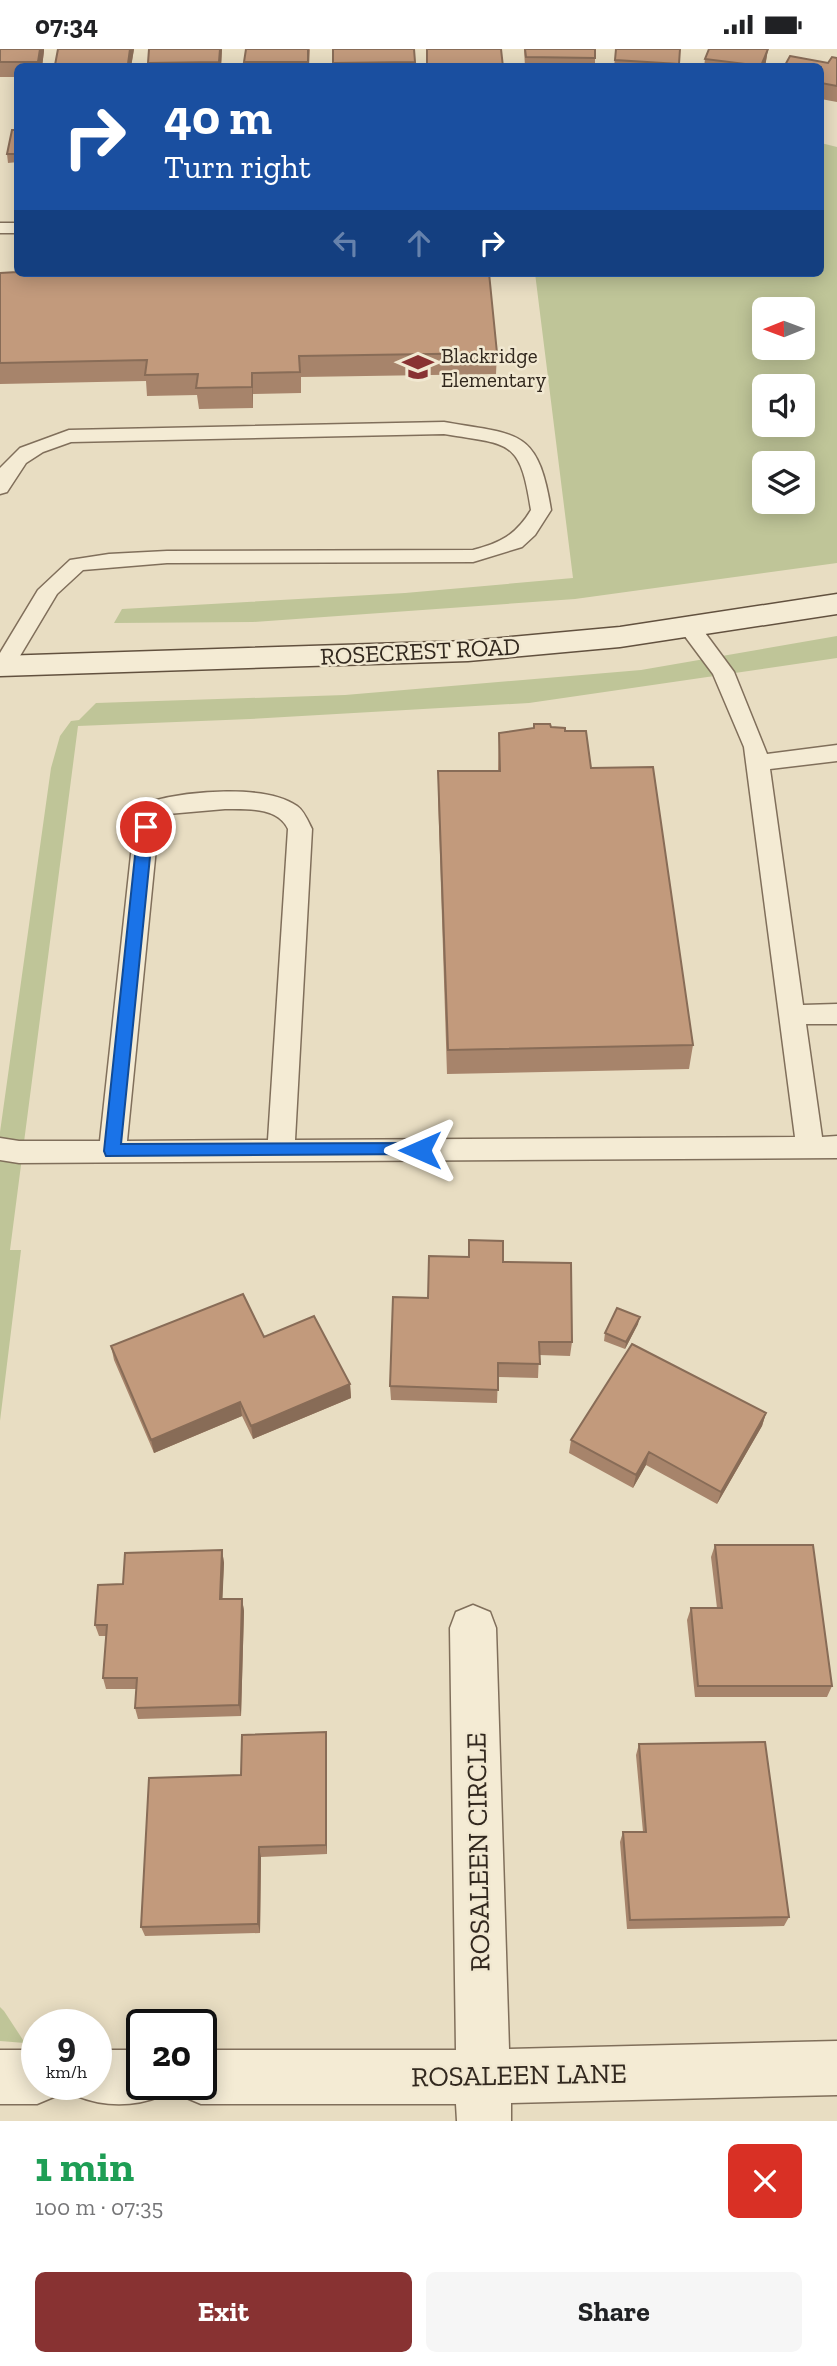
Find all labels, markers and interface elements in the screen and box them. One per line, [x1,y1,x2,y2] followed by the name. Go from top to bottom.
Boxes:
[35,9,98,41] text: 07:34
[164,88,272,147] text: 40 m
[49,91,140,182] icon: right
[164,148,311,186] text: Turn right
[327,224,365,262] icon: left
[400,224,438,262] icon: ahead
[473,224,511,262] icon: right
[752,297,816,361] north arrow
[752,297,815,514] map controls
[441,343,547,392] place label: Blackridge Elementary
[401,350,435,384] school or university icon: Blackridge Elementary
[752,374,815,437] button: sound
[752,451,815,514] button: layers
[319,631,521,671] street label: ROSECREST ROAD
[116,797,176,857] pin
[127,808,165,846] icon: arrive
[383,1113,457,1187] position arrow
[459,1732,497,1972] street label: ROSALEEN CIRCLE
[126,2009,217,2100] speed limit sign: 20
[57,2024,76,2066] text: 9
[411,2057,627,2093] street label: ROSALEEN LANE
[46,2061,87,2083] text: km/h
[35,2141,134,2192] text: 1 min
[728,2144,802,2218] button: close
[35,2193,163,2221] text: 100 m · 07:35
[35,2272,412,2352] button: Exit
[426,2272,802,2352] button: Share

